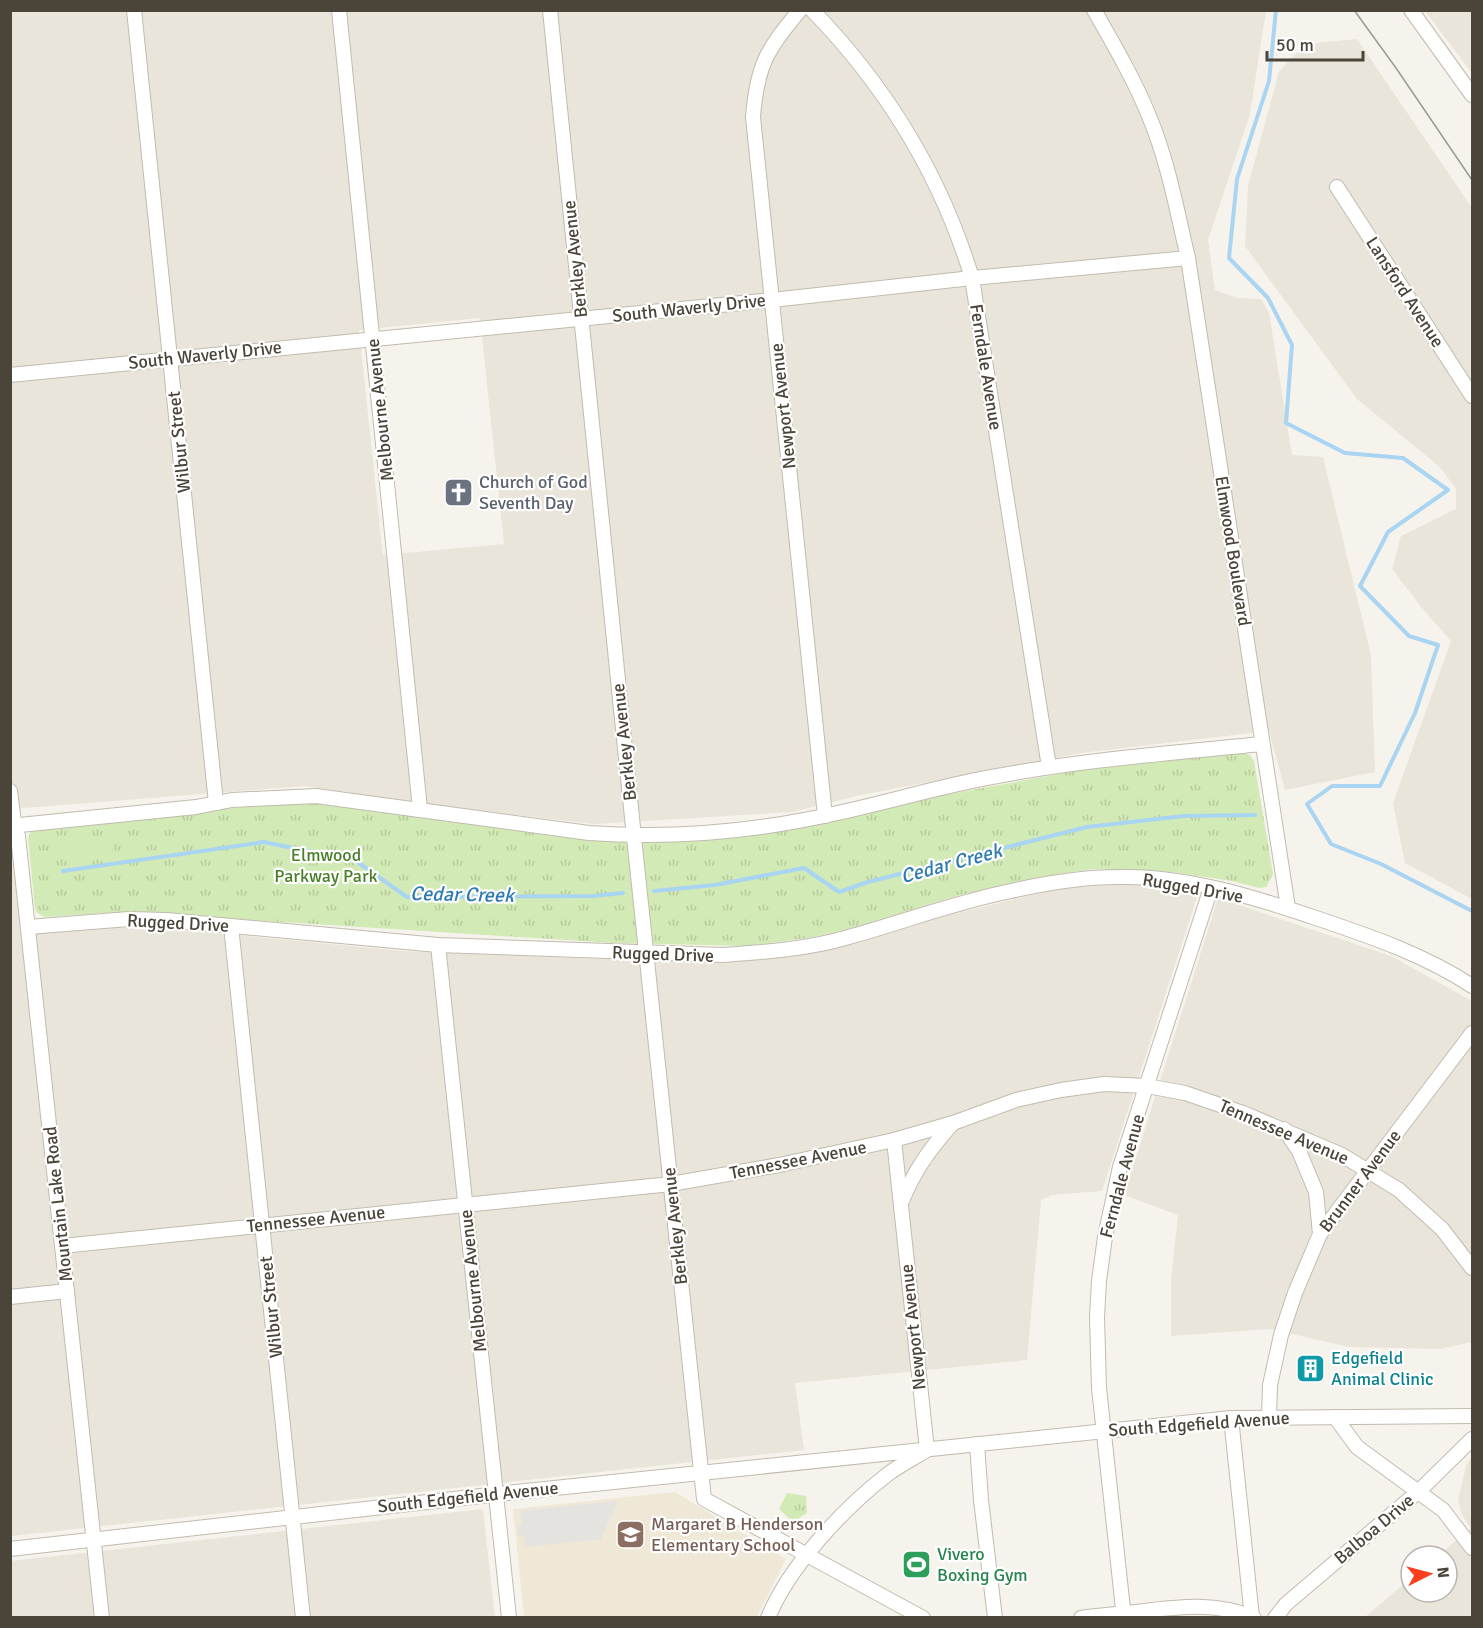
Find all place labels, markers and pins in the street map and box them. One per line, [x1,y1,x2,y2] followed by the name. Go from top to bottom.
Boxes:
[479,471,588,514] place label: Church of God Seventh Day
[442,476,474,508] church icon: Church of God Seventh Day
[1331,1347,1434,1390] place label: Edgefield Animal Clinic
[1294,1352,1326,1384] building icon: Edgefield Animal Clinic
[651,1513,823,1556] place label: Margaret B Henderson Elementary School
[614,1518,646,1550] school or university icon: Margaret B Henderson Elementary School
[937,1543,1028,1586] place label: Vivero Boxing Gym
[900,1548,932,1580] sports icon: Vivero Boxing Gym

